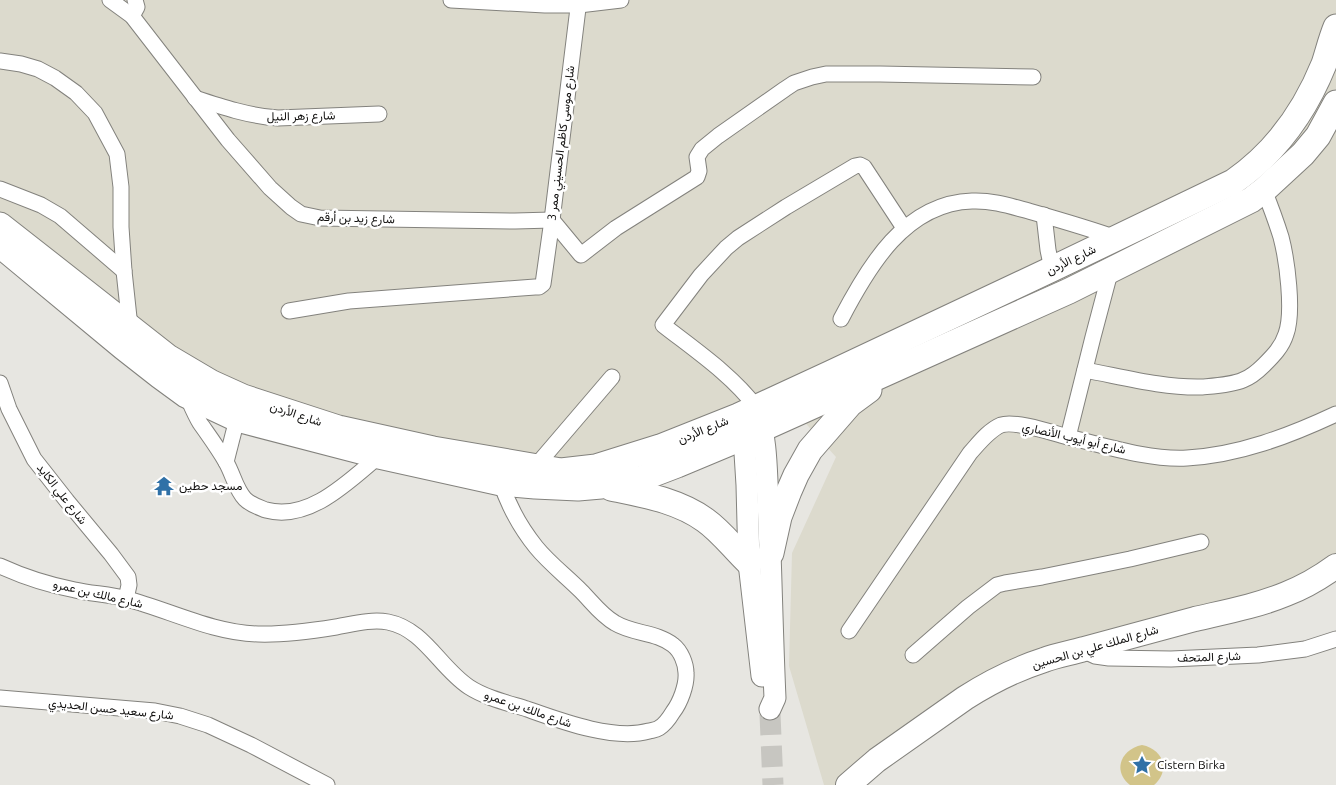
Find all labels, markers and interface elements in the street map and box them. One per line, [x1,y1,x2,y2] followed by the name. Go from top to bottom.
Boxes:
[545,65,580,222] street label: شارع موسى كاظم الحسيني ممر 3
[266,108,336,126] street label: شارع زهر النيل
[317,210,395,228] street label: شارع زيد بن أرقم
[1044,242,1099,280] street label: شارع الأردن
[268,399,324,431] street label: شارع الأردن
[676,413,731,448] street label: شارع الأردن
[1020,419,1127,460] street label: شارع أبو أيوب الأنصاري
[32,461,90,529] street label: شارع علي الكايد
[153,475,175,497] temple icon: مسجد حطين
[179,479,242,494] place label: مسجد حطين
[51,577,144,613] street label: شارع مالك بن عمرو
[1030,622,1161,675] street label: شارع الملك علي بن الحسين
[1177,649,1241,667] street label: شارع المتحف
[482,687,573,732] street label: شارع مالك بن عمرو
[47,695,174,726] street label: شارع سعيد حسن الحديدي
[1131,754,1153,776] place icon: Cistern Birka
[1157,758,1225,771] place label: Cistern Birka

